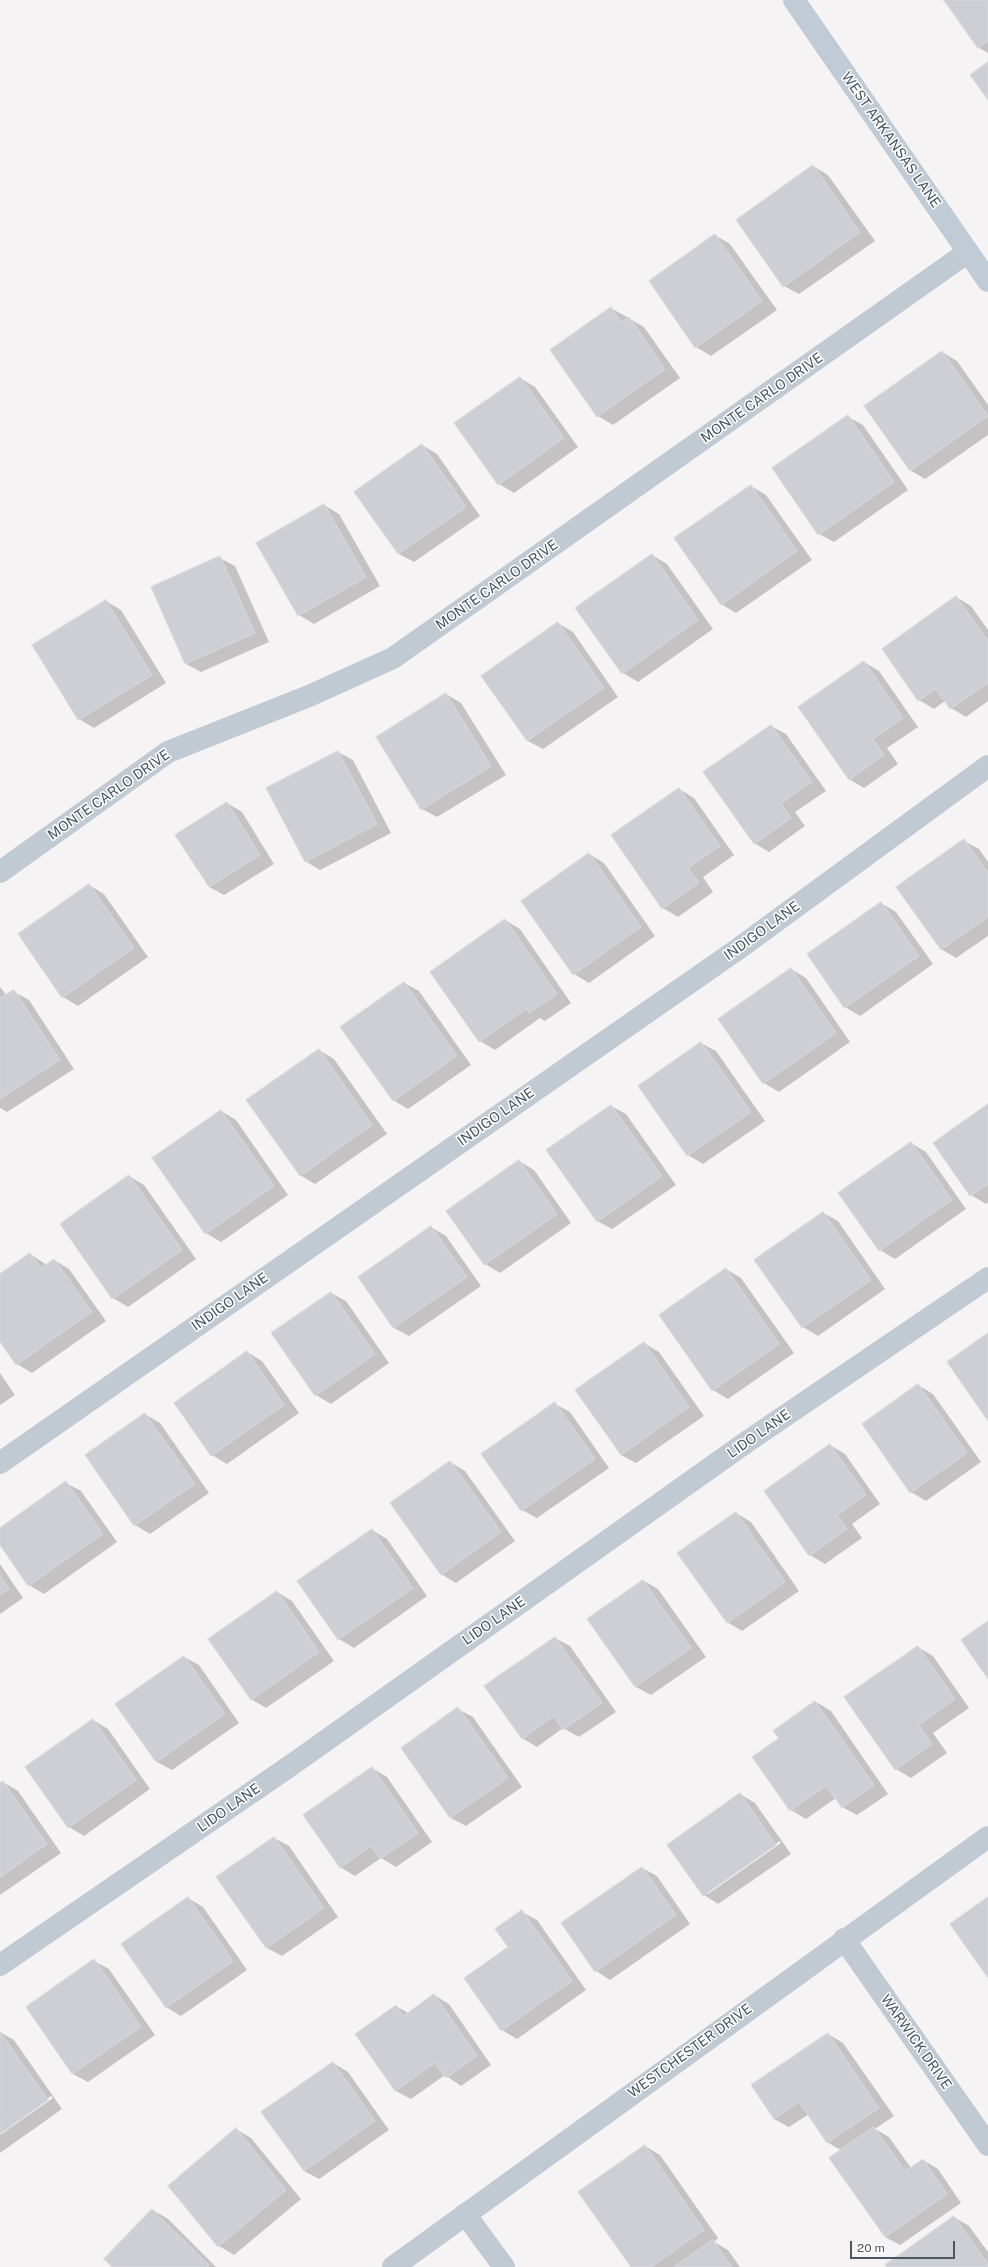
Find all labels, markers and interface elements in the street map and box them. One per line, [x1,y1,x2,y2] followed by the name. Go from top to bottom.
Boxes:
[838,69,944,211] street label: WEST ARKANSAS LANE
[698,349,826,447] street label: MONTE CARLO DRIVE
[433,536,561,634] street label: MONTE CARLO DRIVE
[45,746,173,844] street label: MONTE CARLO DRIVE
[721,898,803,964] street label: INDIGO LANE
[454,1084,538,1150] street label: INDIGO LANE
[188,1269,272,1335] street label: INDIGO LANE
[724,1406,794,1462] street label: LIDO LANE
[459,1593,529,1649] street label: LIDO LANE
[194,1780,264,1836] street label: LIDO LANE
[877,1991,955,2093] street label: WARWICK DRIVE
[625,2000,755,2102] street label: WESTCHESTER DRIVE
[852,2233,957,2259] scale bar
[857,2241,885,2255] text: 20 m

